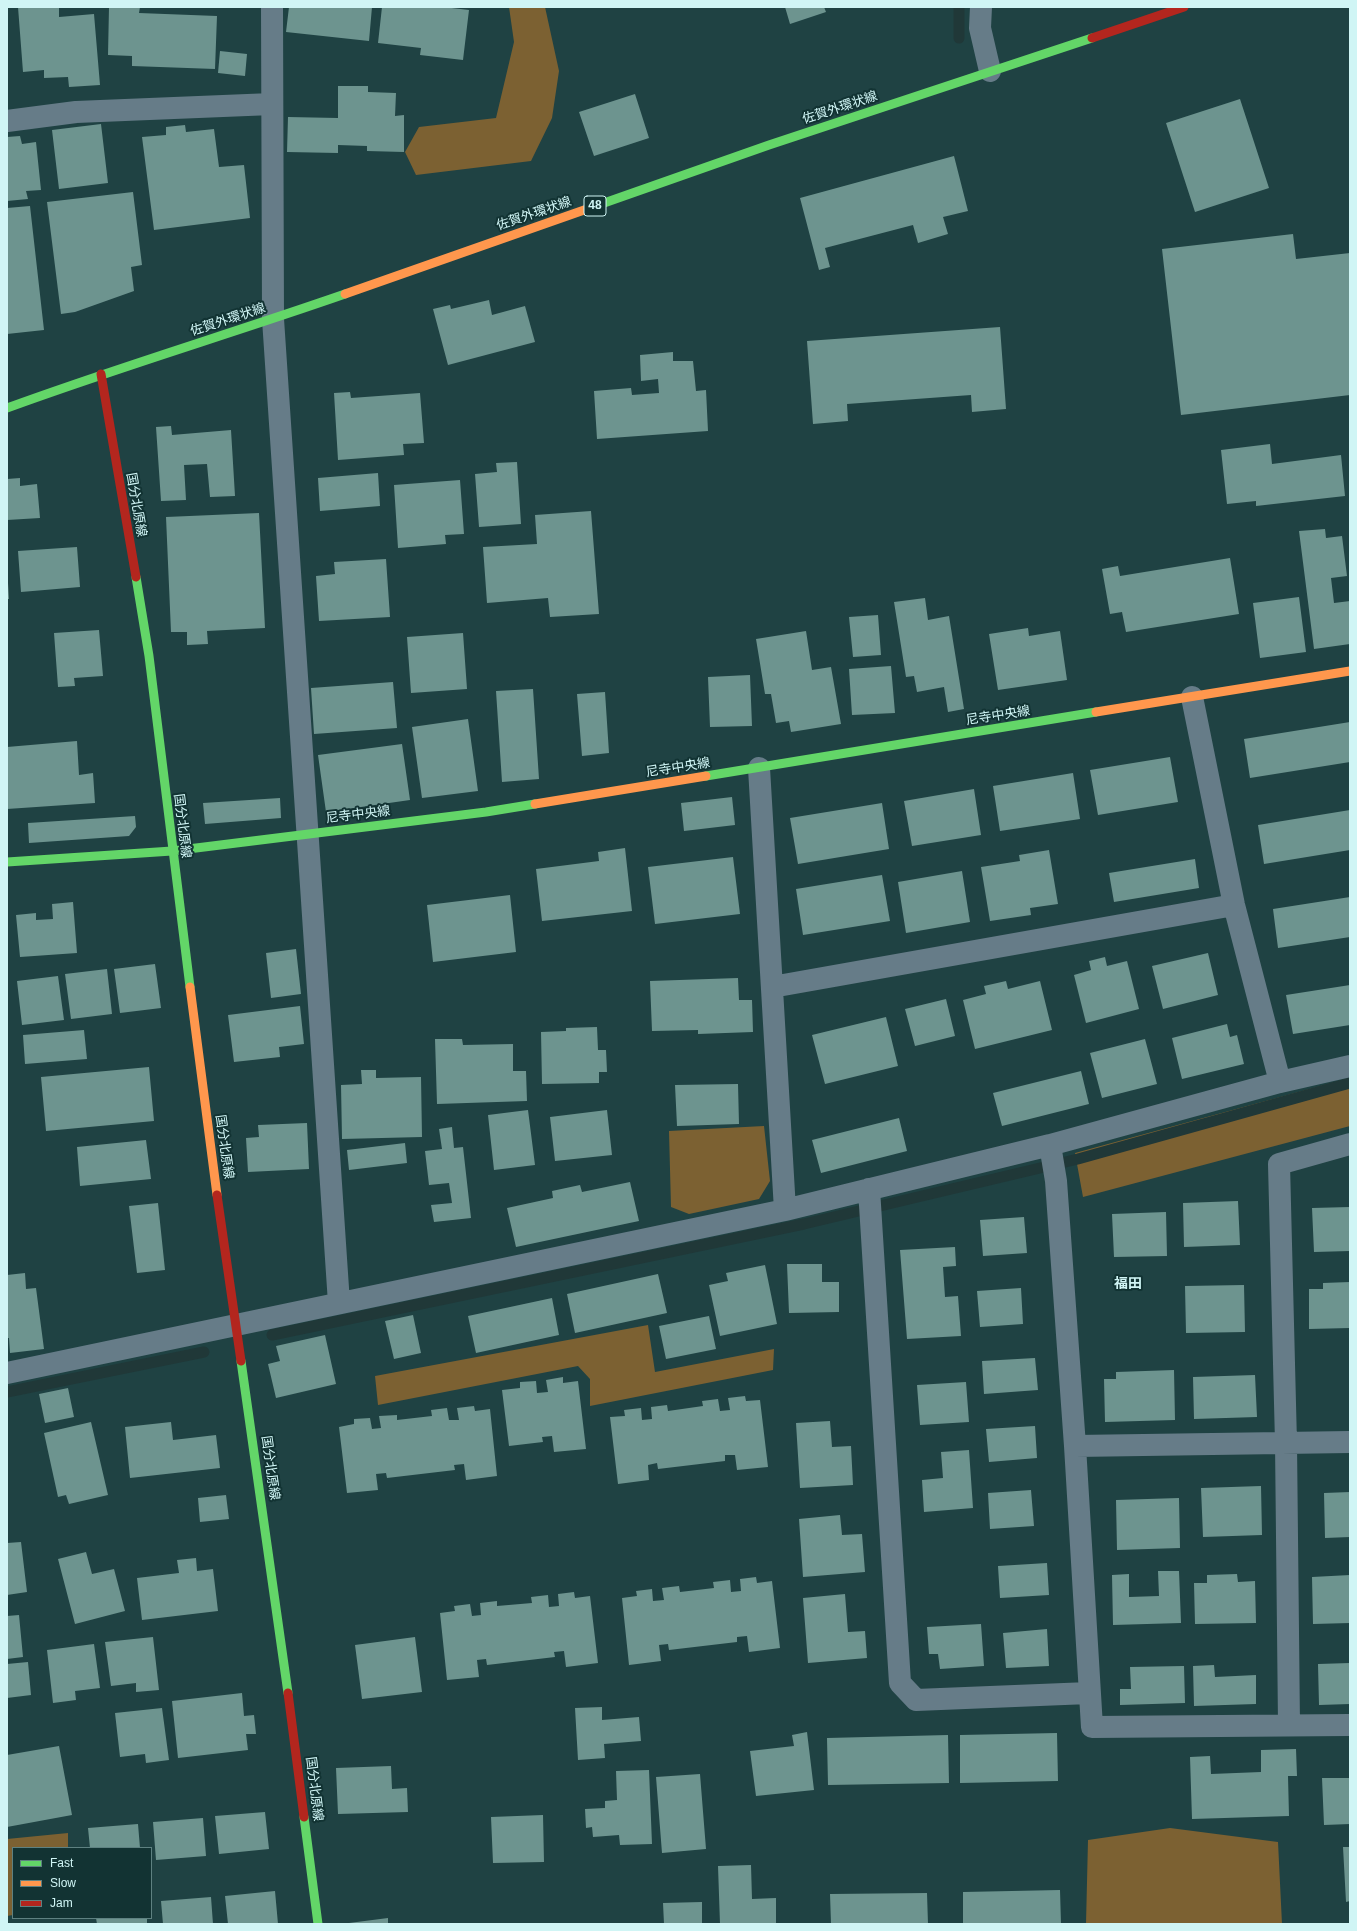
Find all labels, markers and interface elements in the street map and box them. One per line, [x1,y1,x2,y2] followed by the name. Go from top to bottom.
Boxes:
[800,89,880,127] street label: 佐賀外環状線
[495,194,573,234] street label: 佐賀外環状線
[584,196,606,216] road number: 48
[188,301,268,339] street label: 佐賀外環状線
[123,472,149,538] street label: 国分北原線
[965,703,1031,729] street label: 尼寺中央線
[645,755,711,781] street label: 尼寺中央線
[170,793,194,859] street label: 国分北原線
[325,803,391,827] street label: 尼寺中央線
[212,1114,236,1180] street label: 国分北原線
[1114,1276,1142,1292] district label: 福田
[258,1435,282,1501] street label: 国分北原線
[302,1756,326,1822] street label: 国分北原線
[12,1847,152,1919] legend
[50,1856,73,1870] text: Fast
[50,1876,76,1890] text: Slow
[50,1896,73,1910] text: Jam

